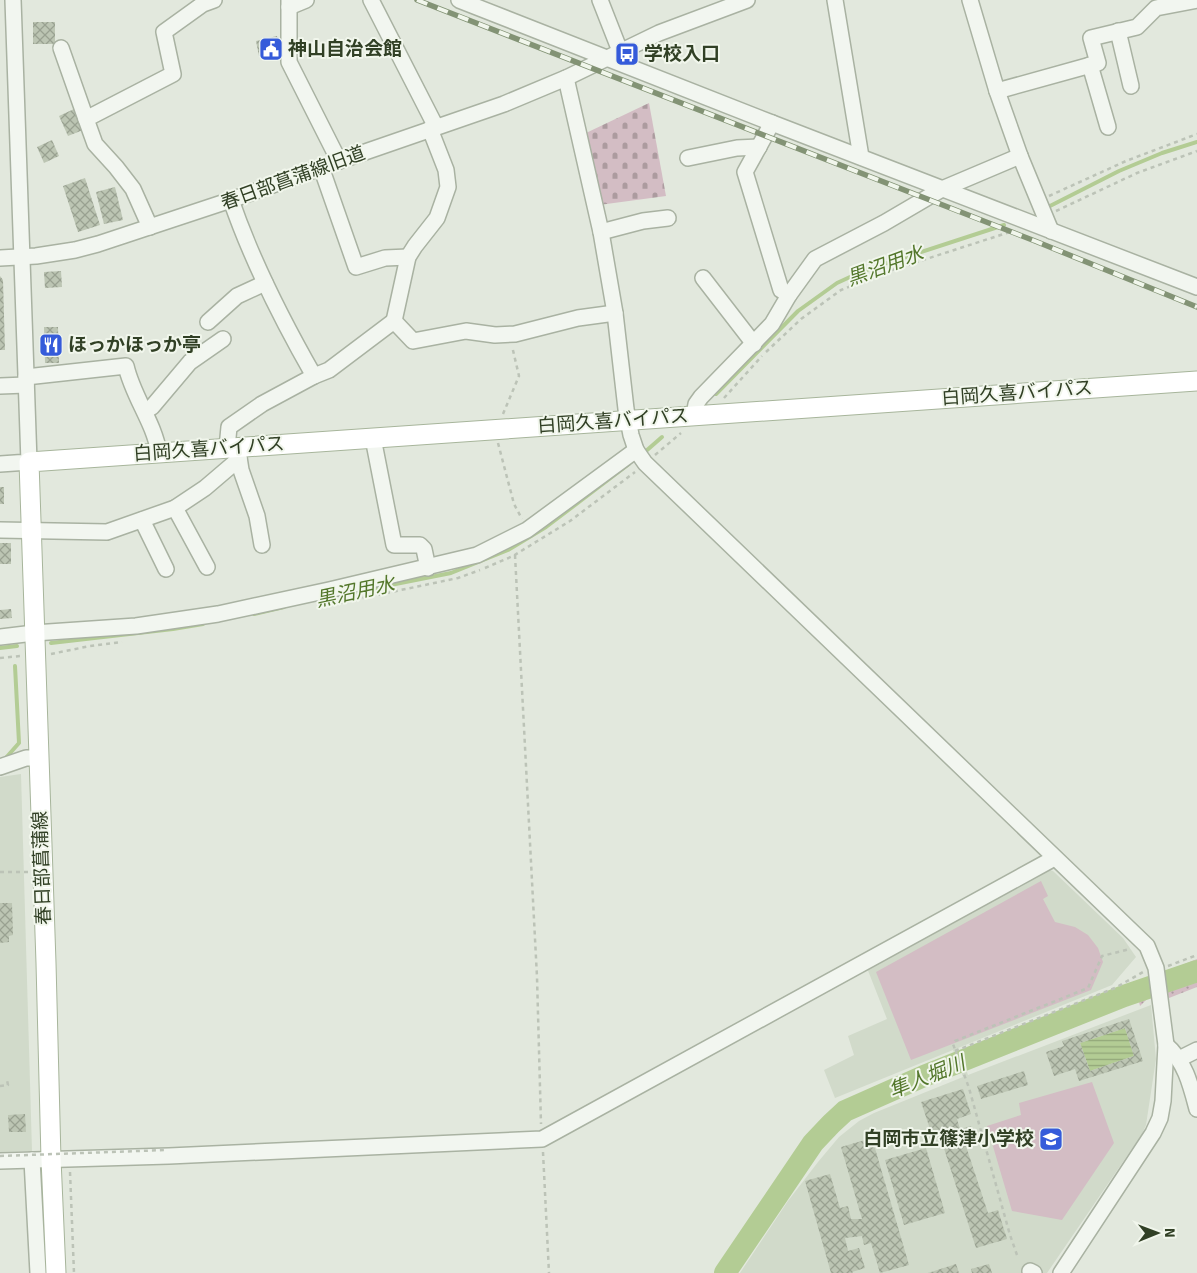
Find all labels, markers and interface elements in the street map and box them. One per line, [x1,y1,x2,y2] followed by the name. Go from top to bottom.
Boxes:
[258,36,284,62] public building icon: 神山自治会館
[288,37,402,61] place label: 神山自治会館
[614,41,640,67] bus stop icon: 学校入口
[644,42,720,66] place label: 学校入口
[217,141,369,215] street label: 春日部菖蒲線旧道
[843,240,929,291] water label: 黒沼用水
[38,332,64,358] restaurant icon: ほっかほっか亭
[68,333,201,357] place label: ほっかほっか亭
[941,376,1093,410] street label: 白岡久喜バイパス
[537,404,689,438] street label: 白岡久喜バイパス
[133,432,285,466] street label: 白岡久喜バイパス
[313,571,399,613] water label: 黒沼用水
[28,811,56,925] street label: 春日部菖蒲線
[885,1050,971,1104] water label: 隼人堀川
[1038,1126,1064,1152] school or university icon: 白岡市立篠津小学校
[863,1127,1034,1151] place label: 白岡市立篠津小学校
[1132,1208,1182,1258] north arrow
[1161,1228,1178,1238] text: N

